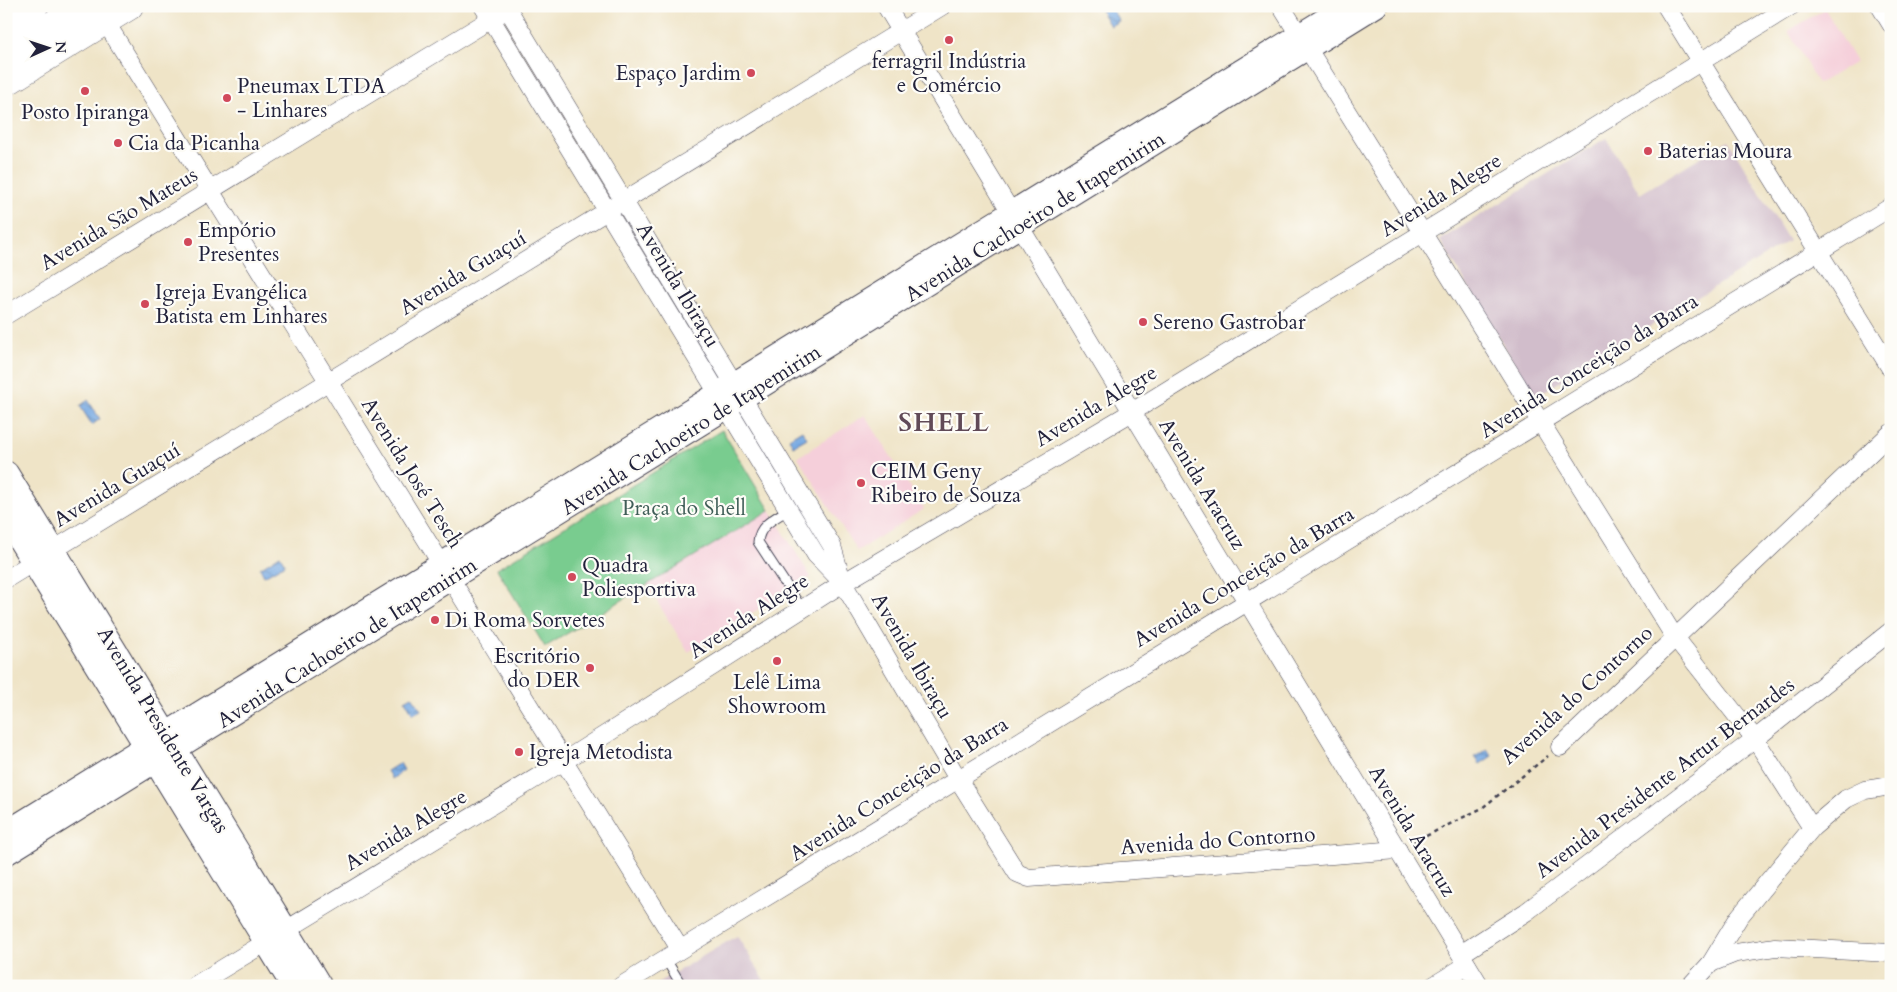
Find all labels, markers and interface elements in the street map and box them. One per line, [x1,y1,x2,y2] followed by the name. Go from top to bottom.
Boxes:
[22,22,72,72] north arrow
[943,34,955,46] marker: ferragril Indústria e Comércio
[51,41,70,54] text: N
[872,47,1026,100] place label: ferragril Indústria e Comércio
[616,59,741,88] place label: Espaço Jardim
[745,67,757,79] marker: Espaço Jardim
[237,72,385,125] place label: Pneumax LTDA - Linhares
[79,85,91,97] marker: Posto Ipiranga
[221,92,233,104] marker: Pneumax LTDA - Linhares
[21,98,149,127] place label: Posto Ipiranga
[899,125,1171,309] street label: Avenida Cachoeiro de Itapemirim
[128,129,260,158] place label: Cia da Picanha
[112,137,124,149] marker: Cia da Picanha
[1658,137,1792,166] place label: Baterias Moura
[1642,145,1654,157] marker: Baterias Moura
[1375,146,1507,244] street label: Avenida Alegre
[35,160,203,278] street label: Avenida São Mateus
[198,216,279,269] place label: Empório Presentes
[629,217,727,353] street label: Avenida Ibiraçu
[394,224,532,322] street label: Avenida Guaçuí
[182,236,194,248] marker: Empório Presentes
[155,278,328,331] place label: Igreja Evangélica Batista em Linhares
[1474,287,1704,445] street label: Avenida Conceição da Barra
[139,298,151,310] marker: Igreja Evangélica Batista em Linhares
[1153,308,1306,337] place label: Sereno Gastrobar
[1137,316,1149,328] marker: Sereno Gastrobar
[555,338,827,522] street label: Avenida Cachoeiro de Itapemirim
[1030,358,1162,454] street label: Avenida Alegre
[354,392,470,554] street label: Avenida José Tesch
[898,405,990,440] district label: SHELL
[1151,413,1253,556] street label: Avenida Aracruz
[48,436,186,534] street label: Avenida Guaçuí
[871,457,1021,510] place label: CEIM Geny Ribeiro de Souza
[855,477,867,489] marker: CEIM Geny Ribeiro de Souza
[622,494,746,523] park label: Praça do Shell
[1128,500,1360,654] street label: Avenida Conceição da Barra
[211,551,483,735] street label: Avenida Cachoeiro de Itapemirim
[582,551,696,604] place label: Quadra Poliesportiva
[683,566,815,666] street label: Avenida Alegre
[566,571,578,583] marker: Quadra Poliesportiva
[864,588,960,724] street label: Avenida Ibiraçu
[445,606,605,635] place label: Di Roma Sorvetes
[429,614,441,626] marker: Di Roma Sorvetes
[1495,619,1659,771] street label: Avenida do Contorno
[90,621,236,839] street label: Avenida Presidente Vargas
[494,642,580,695] place label: Escritório do DER
[771,655,783,667] marker: Lelê Lima Showroom
[584,662,596,674] marker: Escritório do DER
[728,668,826,721] place label: Lelê Lima Showroom
[1529,671,1801,885] street label: Avenida Presidente Artur Bernardes
[784,710,1014,868] street label: Avenida Conceição da Barra
[529,738,673,767] place label: Igreja Metodista
[513,746,525,758] marker: Igreja Metodista
[1361,760,1463,903] street label: Avenida Aracruz
[340,782,472,878] street label: Avenida Alegre
[1120,820,1316,862] street label: Avenida do Contorno

